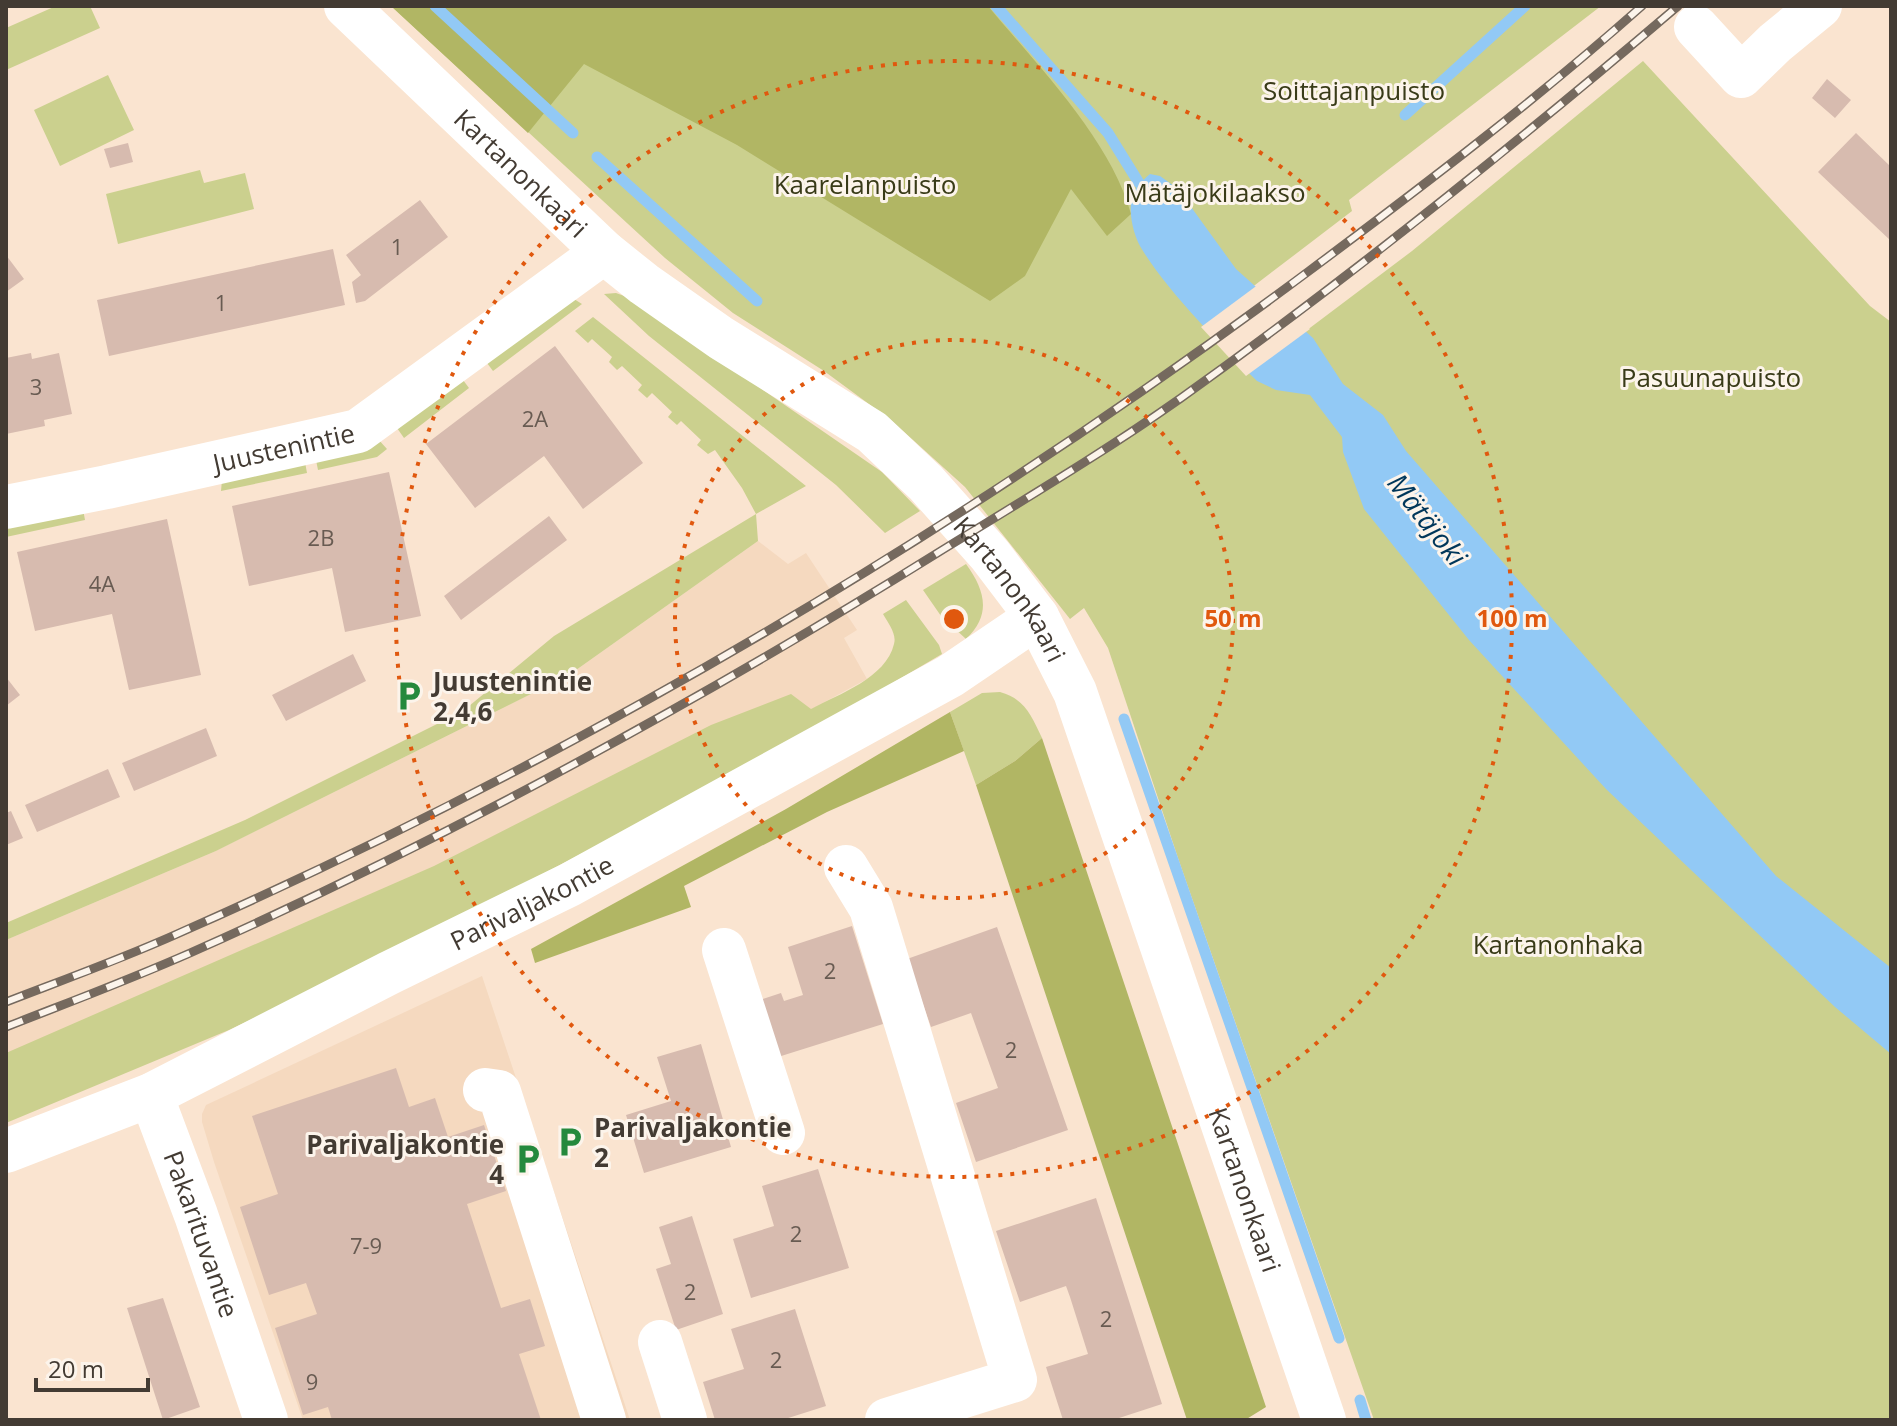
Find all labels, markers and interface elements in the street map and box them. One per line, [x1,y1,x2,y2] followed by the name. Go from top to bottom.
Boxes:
[1263,72,1445,108] park label: Soittajanpuisto
[446,101,596,245] street label: Kartanonkaari
[774,166,956,202] park label: Kaarelanpuisto
[1124,174,1306,210] park label: Mätäjokilaakso
[391,231,403,261] house number: 1
[215,287,227,317] house number: 1
[1621,359,1801,395] park label: Pasuunapuisto
[30,371,42,401] house number: 3
[522,403,548,433] house number: 2A
[207,414,358,481] street label: Juustenintie
[1380,465,1477,574] water label: Mätäjoki
[946,508,1075,668] street label: Kartanonkaari
[308,522,334,552] house number: 2B
[89,568,115,598] house number: 4A
[1204,601,1262,634] text: 50 m
[1477,601,1547,634] text: 100 m
[940,605,968,633] centre of rings
[431,663,592,729] place label: Juustenintie 2,4,6
[392,679,426,713] parking icon: Juustenintie 2,4,6
[444,846,620,958] street label: Parivaljakontie
[1473,926,1643,962] park label: Kartanonhaka
[824,955,836,985] house number: 2
[1005,1034,1017,1064] house number: 2
[1200,1102,1290,1277] street label: Kartanonkaari
[594,1109,792,1175] place label: Parivaljakontie 2
[553,1125,587,1159] parking icon: Parivaljakontie 2
[306,1126,504,1192] place label: Parivaljakontie 4
[511,1142,545,1176] parking icon: Parivaljakontie 4
[155,1146,248,1322] street label: Pakarituvantie
[790,1218,802,1248] house number: 2
[350,1230,382,1260] house number: 7-9
[684,1276,696,1306] house number: 2
[1100,1303,1112,1333] house number: 2
[36,1342,148,1392] scale bar
[770,1344,782,1374] house number: 2
[48,1352,104,1385] text: 20 m
[306,1366,318,1396] house number: 9

